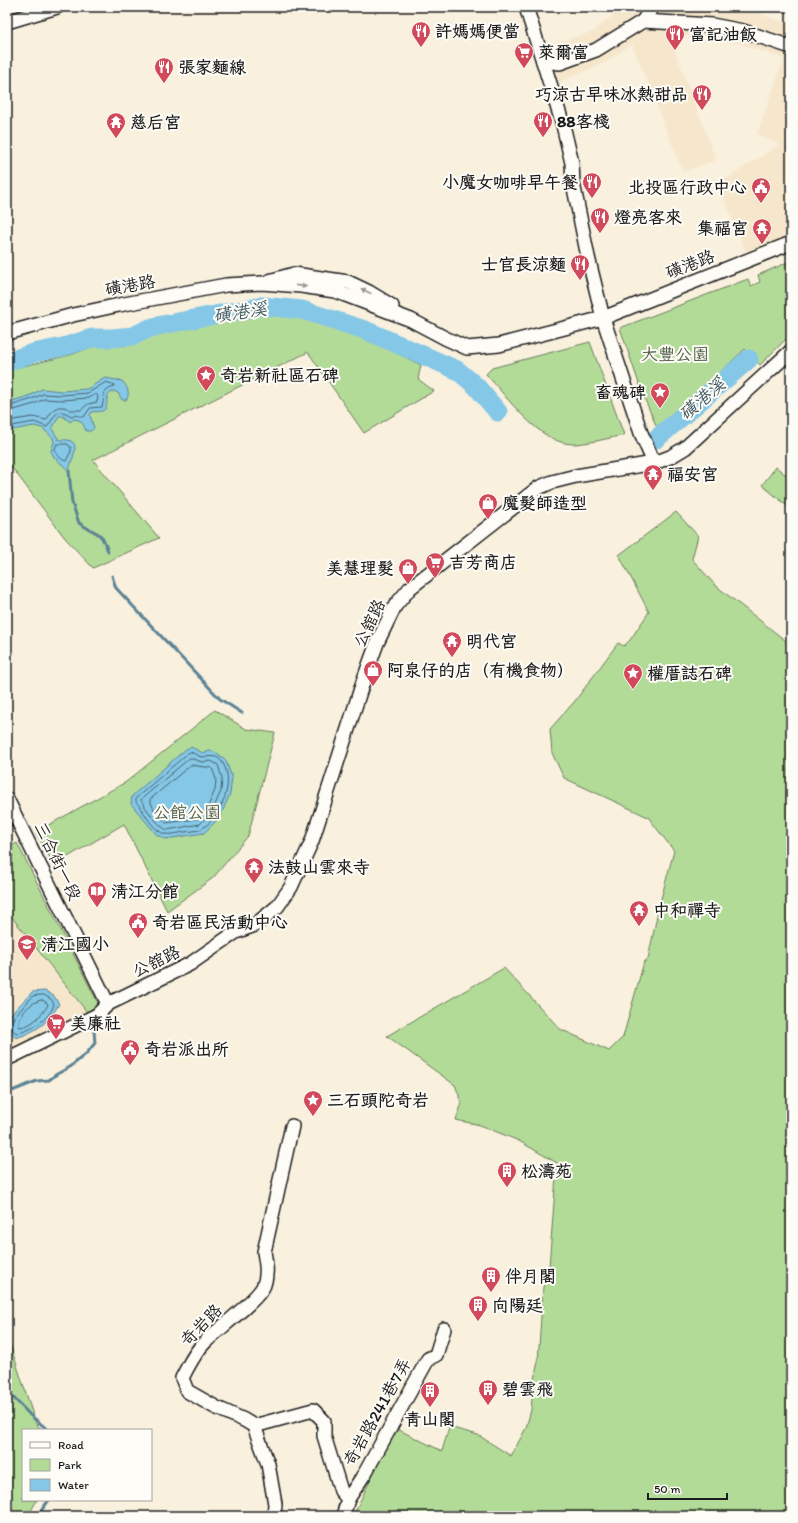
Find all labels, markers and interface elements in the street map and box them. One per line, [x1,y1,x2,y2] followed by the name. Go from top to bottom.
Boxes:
[410,20,432,48] restaurant icon: 許媽媽便當
[435,21,520,41] place label: 許媽媽便當
[664,23,686,51] restaurant icon: 富記油飯
[689,24,757,44] place label: 富記油飯
[513,41,535,69] supermarket icon: 萊爾富
[538,42,589,62] place label: 萊爾富
[153,56,175,84] restaurant icon: 張家麵線
[178,57,246,77] place label: 張家麵線
[691,83,713,111] restaurant icon: 巧涼古早味冰熱甜品
[535,84,688,104] place label: 巧涼古早味冰熱甜品
[532,110,554,138] restaurant icon: 88客棧
[105,111,127,139] temple icon: 慈后宮
[557,111,610,131] place label: 88客棧
[130,112,181,132] place label: 慈后宮
[581,171,603,199] restaurant icon: 小魔女咖啡早午餐
[442,172,578,192] place label: 小魔女咖啡早午餐
[750,176,772,204] public building icon: 北投區行政中心
[628,177,747,197] place label: 北投區行政中心
[589,206,611,234] restaurant icon: 燈亮客來
[614,207,682,227] place label: 燈亮客來
[751,217,773,245] temple icon: 集福宮
[697,218,748,238] place label: 集福宮
[663,246,717,282] street label: 磺港路
[569,253,591,281] restaurant icon: 士官長涼麵
[481,254,566,274] place label: 士官長涼麵
[103,271,157,299] street label: 磺港路
[295,283,307,290] one-way arrow
[361,288,372,294] one-way arrow
[212,297,269,327] water label: 磺港溪
[641,344,709,364] park label: 大豐公園
[195,364,217,392] place icon: 奇岩新社區石碑
[220,365,339,385] place label: 奇岩新社區石碑
[674,372,730,425] water label: 磺港溪
[649,381,671,409] place icon: 畜魂碑
[595,382,646,402] place label: 畜魂碑
[642,463,664,491] temple icon: 福安宮
[667,464,718,484] place label: 福安宮
[477,492,499,520] shop icon: 魔髮師造型
[502,493,587,513] place label: 魔髮師造型
[424,551,446,579] supermarket icon: 吉芳商店
[449,552,517,572] place label: 吉芳商店
[397,557,419,585] shop icon: 美慧理髮
[326,558,394,578] place label: 美慧理髮
[349,596,389,650] street label: 公舘路
[441,630,463,658] temple icon: 明代宮
[466,631,517,651] place label: 明代宮
[362,659,384,687] shop icon: 阿泉仔的店（有機食物）
[387,660,574,680] place label: 阿泉仔的店（有機食物）
[622,662,644,690] place icon: 權厝誌石碑
[647,663,732,683] place label: 權厝誌石碑
[153,802,221,822] park label: 公館公園
[30,818,86,904] street label: 三合街一段
[243,856,265,884] temple icon: 法鼓山雲來寺
[268,857,370,877] place label: 法鼓山雲來寺
[86,880,108,908] library icon: 清江分館
[111,881,179,901] place label: 清江分館
[628,899,650,927] temple icon: 中和禪寺
[653,900,721,920] place label: 中和禪寺
[127,911,149,939] public building icon: 奇岩區民活動中心
[152,912,288,932] place label: 奇岩區民活動中心
[16,933,38,961] school or university icon: 清江國小
[41,934,109,954] place label: 清江國小
[129,941,183,981] street label: 公舘路
[45,1012,67,1040] supermarket icon: 美廉社
[70,1013,121,1033] place label: 美廉社
[119,1038,141,1066] public building icon: 奇岩派出所
[144,1039,229,1059] place label: 奇岩派出所
[302,1089,324,1117] place icon: 三石頭陀奇岩
[327,1090,429,1110] place label: 三石頭陀奇岩
[496,1160,518,1188] building icon: 松濤苑
[521,1161,572,1181] place label: 松濤苑
[480,1265,502,1293] building icon: 伴月閣
[505,1266,556,1286] place label: 伴月閣
[467,1294,489,1322] building icon: 向陽廷
[492,1295,543,1315] place label: 向陽廷
[176,1300,226,1350] street label: 奇岩路
[339,1354,415,1470] street label: 奇岩路241巷7弄
[477,1378,499,1406] building icon: 碧雲飛
[502,1379,553,1399] place label: 碧雲飛
[419,1380,441,1408] building icon: 青山閣
[405,1409,456,1429] place label: 青山閣
[22,1429,152,1501] legend
[58,1438,84,1452] text: Road
[58,1458,82,1472] text: Park
[648,1475,727,1501] scale bar
[58,1478,89,1492] text: Water
[654,1482,680,1496] text: 50 m

